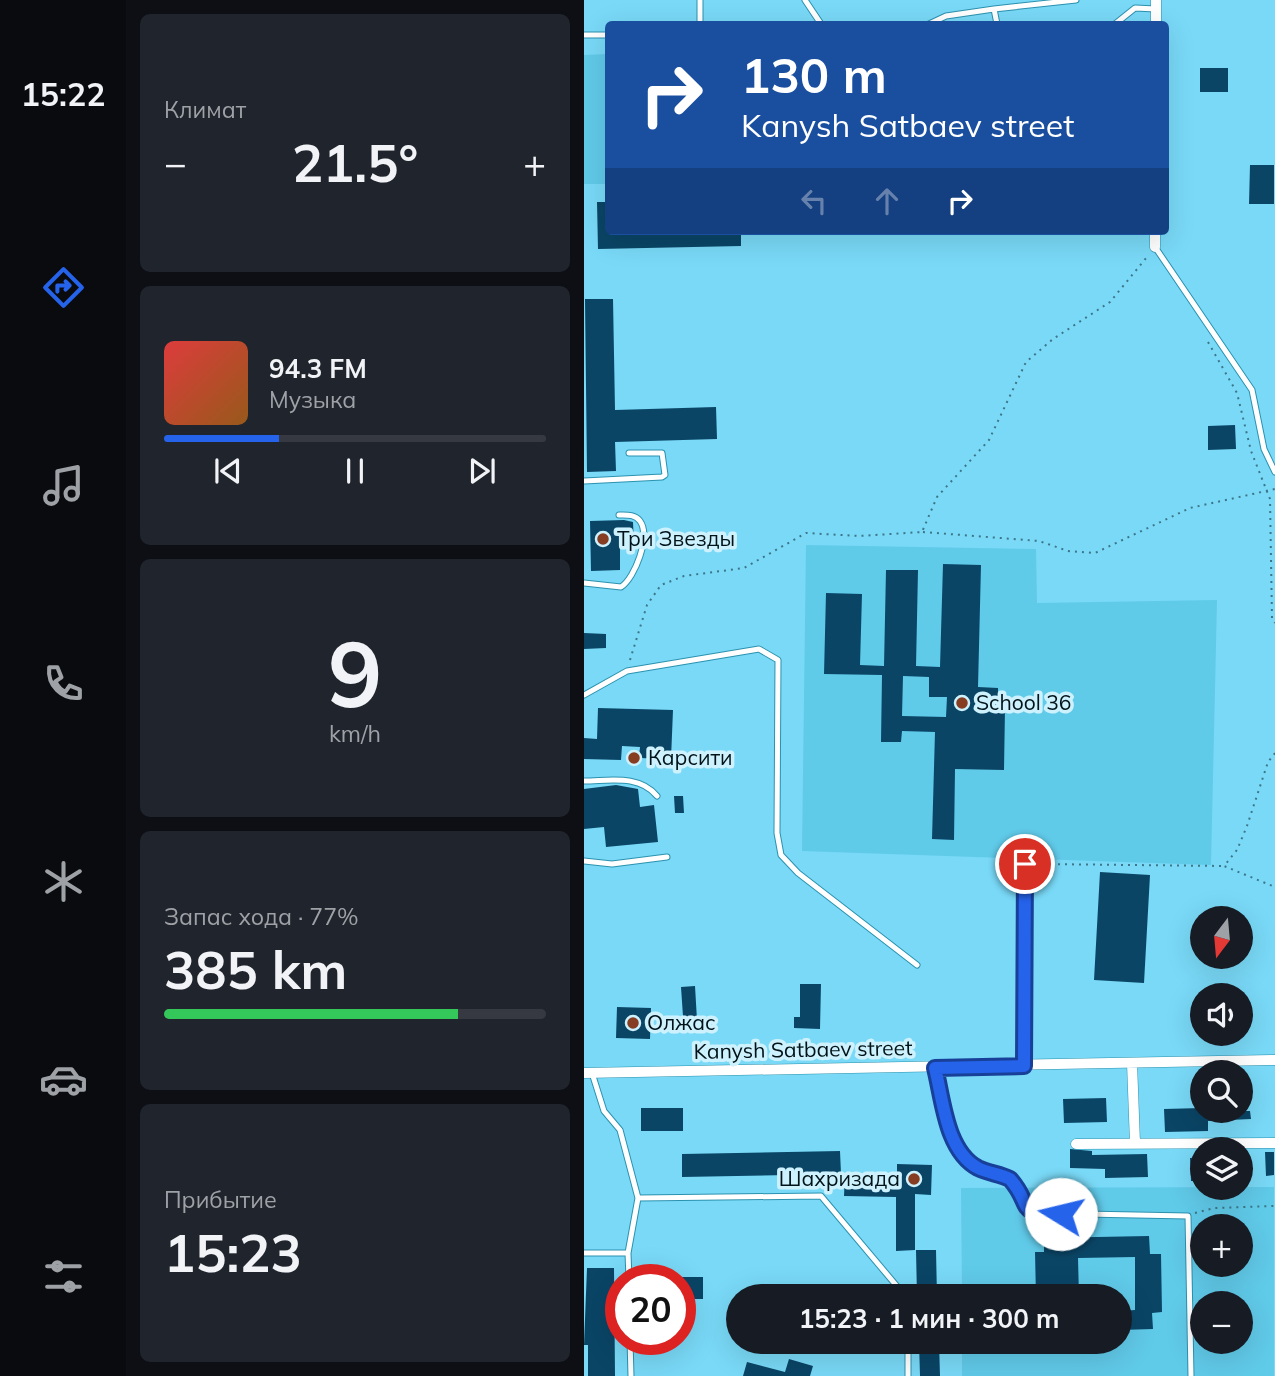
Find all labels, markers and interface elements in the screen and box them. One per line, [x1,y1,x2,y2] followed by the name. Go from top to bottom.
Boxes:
[741,44,887,105] text: 130 m
[626,49,717,140] icon: right
[21,74,105,114] text: 15:22
[164,95,246,124] text: Климат
[741,105,1074,145] text: Kanysh Satbaev street
[292,130,418,195] text: 21.5°
[164,139,187,187] text: −
[523,139,546,187] text: +
[795,182,833,220] icon: left
[868,182,906,220] icon: ahead
[941,182,979,220] icon: right
[39,263,88,312] icon: directions
[269,352,367,385] text: 94.3 FM
[269,385,356,414] text: Музыка
[209,452,247,490] icon: previous
[336,452,374,490] icon: pause
[463,452,501,490] icon: next
[39,461,88,510] icon: music
[617,525,735,551] place label: Три Звезды
[595,531,611,547] marker: Три Звезды
[328,616,382,730] text: 9
[39,659,88,708] icon: phone
[976,689,1071,715] place label: School 36
[954,695,970,711] marker: School 36
[329,719,381,748] text: km/h
[648,744,733,770] place label: Карсити
[626,750,642,766] marker: Карсити
[995,834,1055,894] pin
[1006,845,1044,883] icon: arrive
[39,857,88,906] icon: climate
[164,902,359,931] text: Запас хода · 77%
[1190,906,1252,970] north arrow
[1190,906,1253,1354] map controls
[164,937,347,1002] text: 385 km
[1190,983,1253,1046] button: sound
[647,1009,716,1035] place label: Олжас
[625,1015,641,1031] marker: Олжас
[693,1034,913,1064] street label: Kanysh Satbaev street
[39,1055,88,1104] icon: car
[1190,1060,1253,1123] button: search
[1190,1137,1253,1200] button: layers
[779,1165,900,1191] place label: Шахризада
[906,1171,922,1187] marker: Шахризада
[1024,1177,1098,1251] position arrow
[164,1185,277,1214] text: Прибытие
[1190,1214,1253,1277] button: +
[164,1220,302,1285] text: 15:23
[39,1252,88,1301] icon: filters
[605,1264,696,1355] speed limit sign: 20
[1190,1291,1253,1354] button: −
[799,1302,1059,1335] text: 15:23 · 1 мин · 300 m

